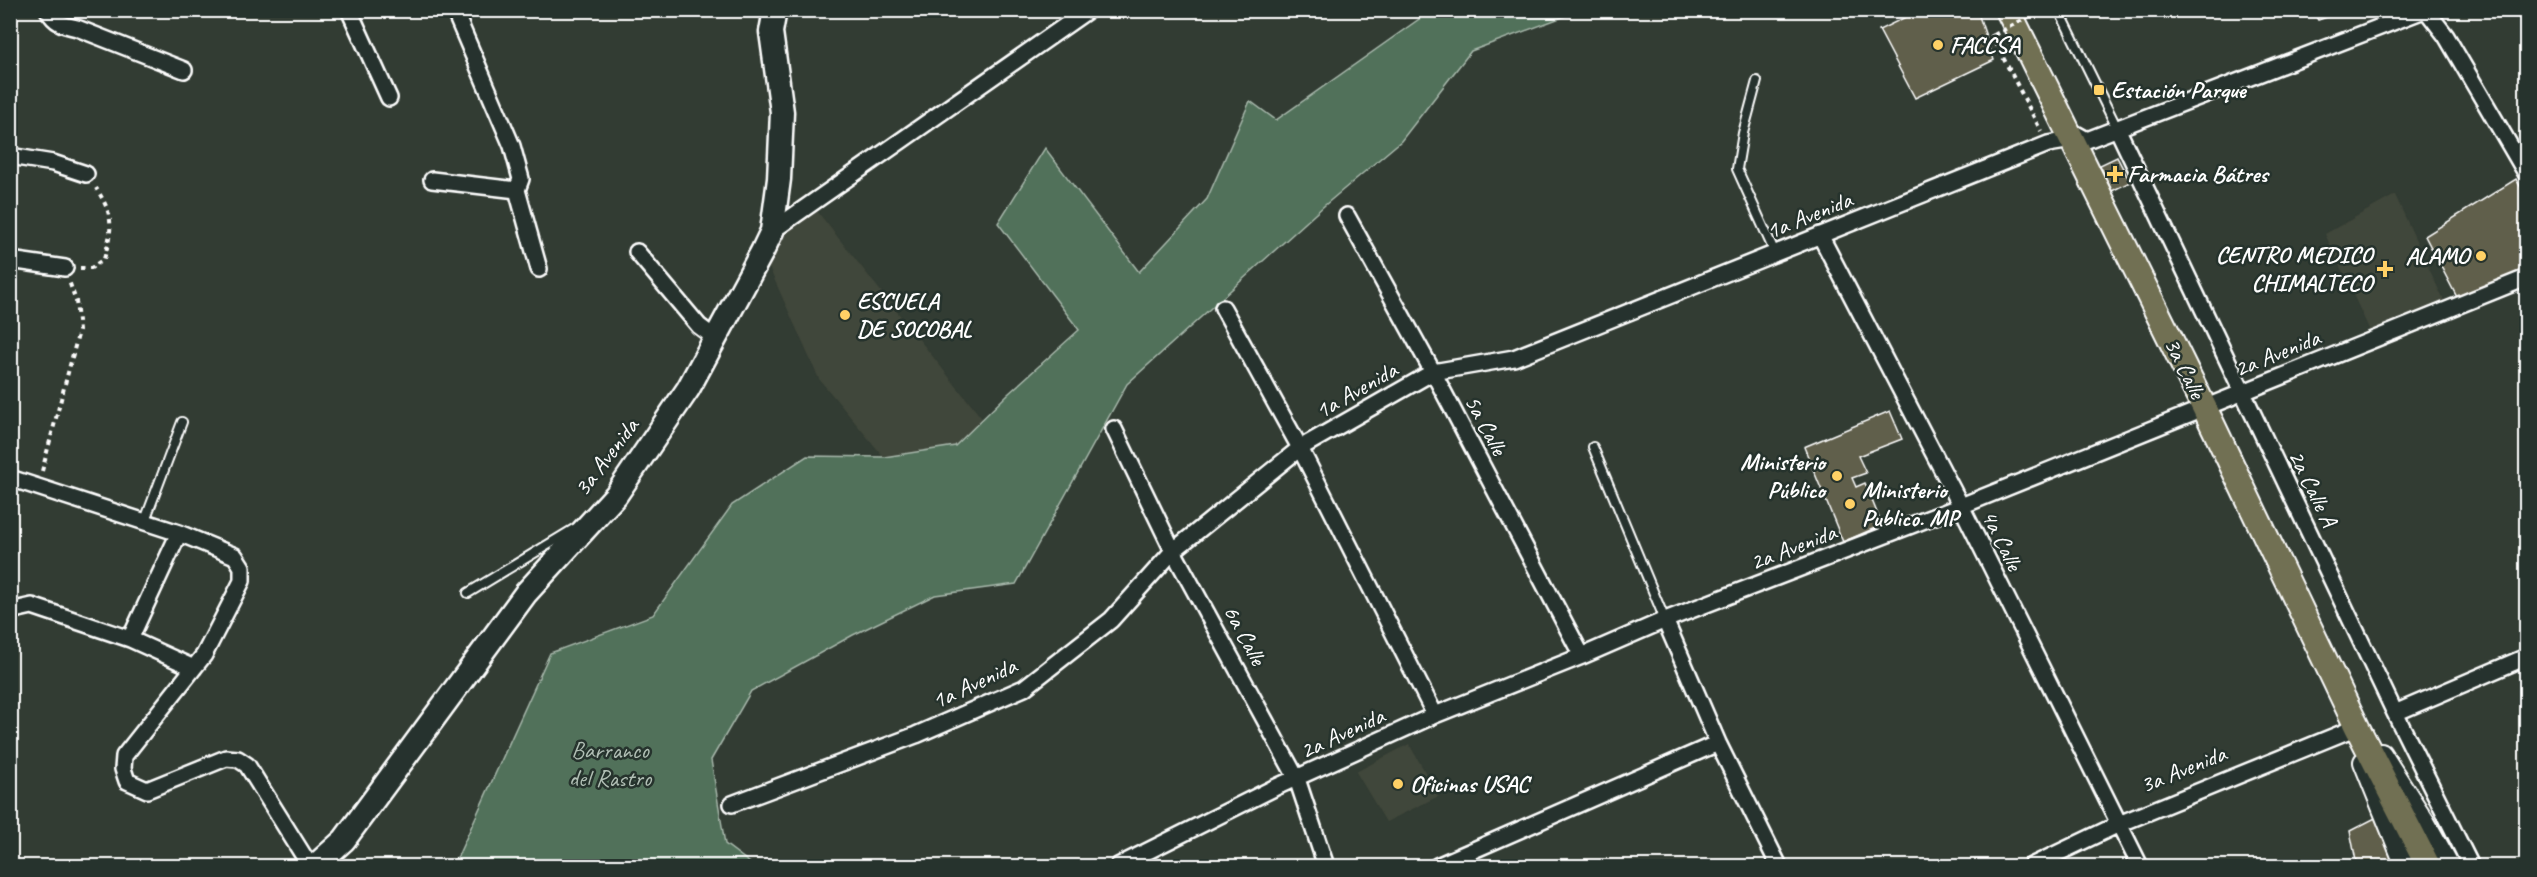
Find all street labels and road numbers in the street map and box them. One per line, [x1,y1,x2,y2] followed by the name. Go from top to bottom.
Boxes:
[1762,184,1858,246] street label: 1a Avenida
[2230,322,2326,384] street label: 2a Avenida
[2157,333,2213,405] street label: 3a Calle
[1310,354,1404,425] street label: 1a Avenida
[1458,390,1515,462] street label: 5a Calle
[567,411,646,502] street label: 3a Avenida
[2282,445,2345,532] street label: 2a Calle A
[1974,505,2030,577] street label: 4a Calle
[1746,516,1842,577] street label: 2a Avenida
[1217,600,1274,672] street label: 6a Calle
[927,650,1022,716] street label: 1a Avenida
[1295,700,1390,766] street label: 2a Avenida
[2136,738,2232,800] street label: 3a Avenida

